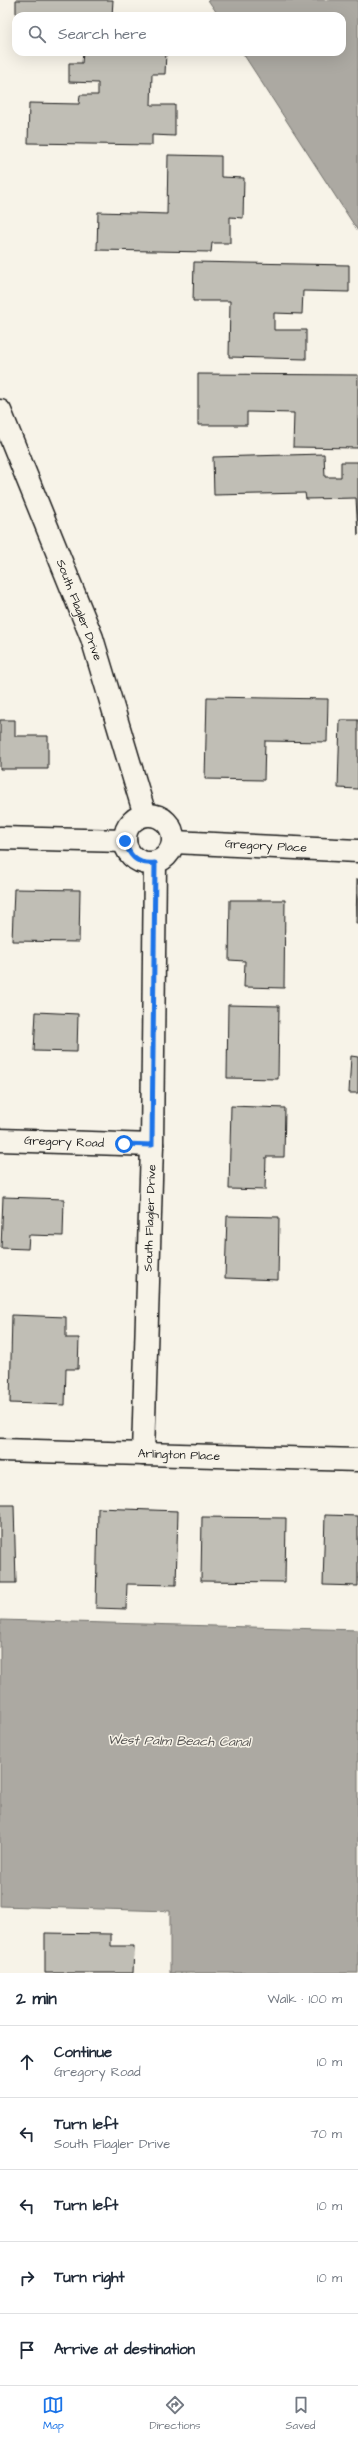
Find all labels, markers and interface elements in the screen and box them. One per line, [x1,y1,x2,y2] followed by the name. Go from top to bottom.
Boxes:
[12,12,346,56] search box
[26,23,48,45] icon: search
[58,24,147,45] text: Search here
[51,557,106,664] street label: South Flagler Drive
[116,832,134,850] route end
[225,835,308,858] street label: Gregory Place
[24,1132,104,1153] street label: Gregory Road
[115,1135,133,1153] route start
[140,1164,161,1272] street label: South Flagler Drive
[138,1445,221,1466] street label: Arlington Place
[108,1731,252,1751] water label: West Palm Beach Canal
[16,1987,57,2011] text: 2 min
[268,1990,342,2008] text: Walk · 100 m
[54,2042,112,2063] text: Continue
[16,2051,38,2073] icon: ahead
[317,2053,342,2071] text: 10 m
[54,2063,141,2081] text: Gregory Road
[54,2114,118,2135] text: Turn left
[16,2123,38,2145] icon: left
[310,2125,342,2143] text: 70 m
[54,2135,170,2153] text: South Flagler Drive
[16,2195,38,2217] icon: left
[54,2195,118,2216] text: Turn left
[317,2197,342,2215] text: 10 m
[16,2267,38,2289] icon: right
[54,2267,125,2288] text: Turn right
[317,2269,342,2287] text: 10 m
[16,2339,38,2361] icon: arrive
[54,2339,195,2360] text: Arrive at destination
[42,2394,64,2433] tab: Map
[149,2394,201,2433] tab: Directions
[286,2394,316,2433] tab: Saved

